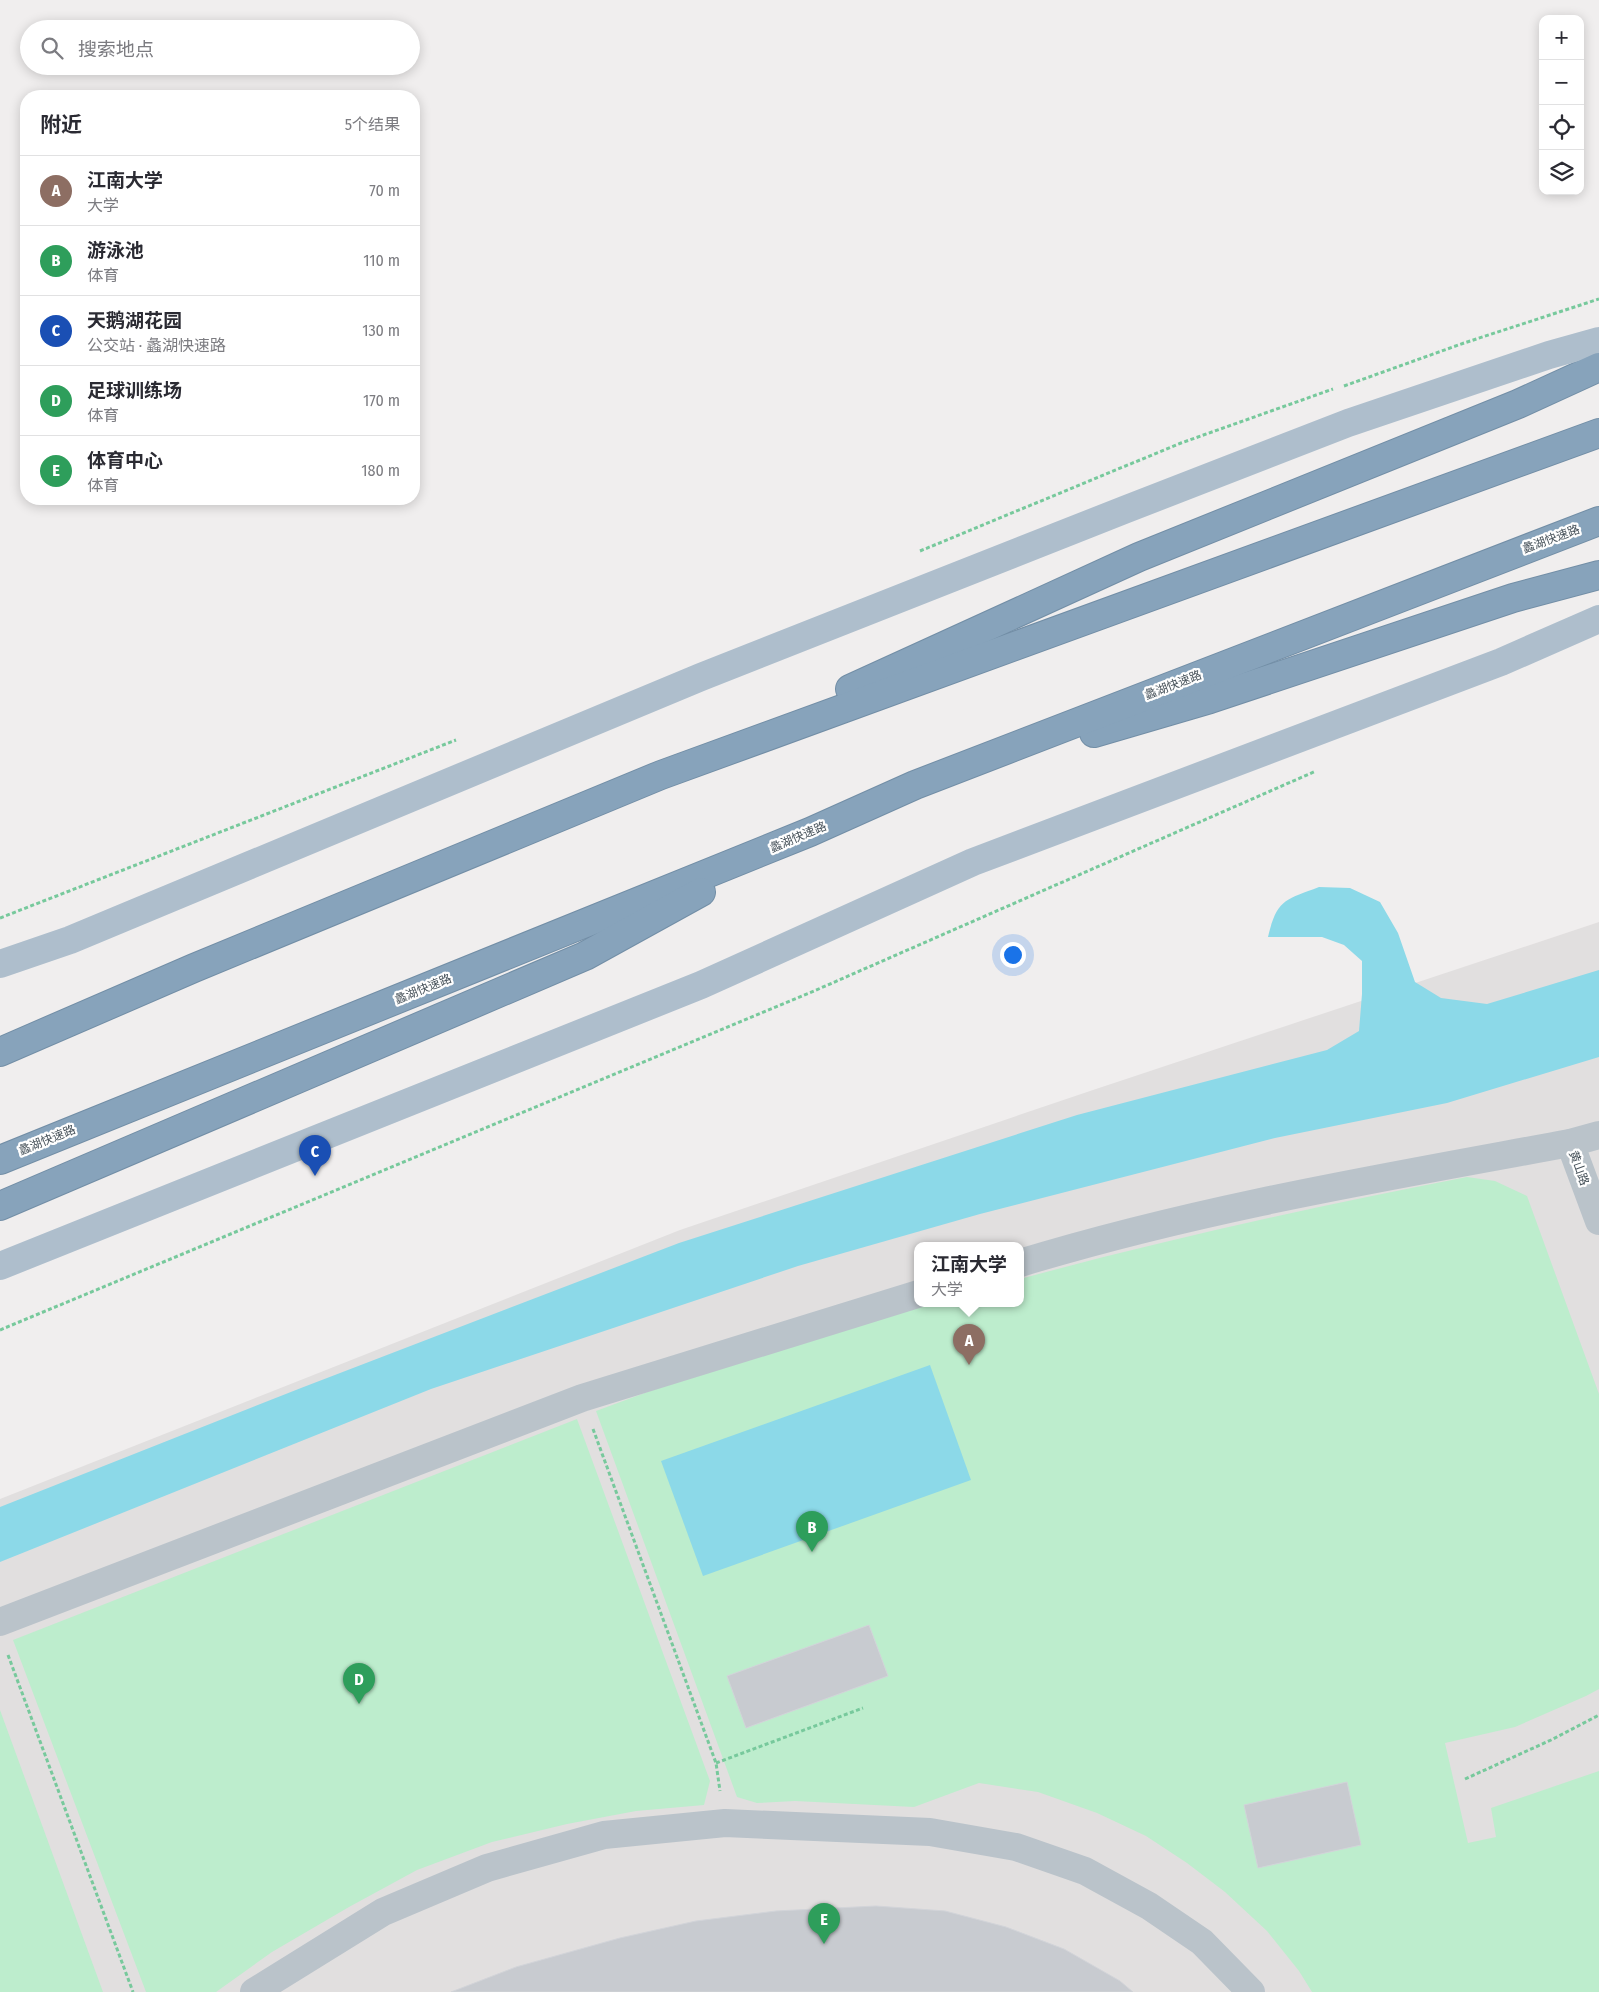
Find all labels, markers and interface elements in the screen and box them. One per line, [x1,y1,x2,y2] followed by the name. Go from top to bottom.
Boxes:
[1539,15,1584,195] map controls
[1539,15,1584,60] button: +
[20,20,420,75] search box
[38,34,66,62] icon: search
[78,38,154,61] text: 搜索地点
[1539,60,1584,105] button: −
[1539,105,1584,150] button: locate
[40,112,82,138] text: 附近
[345,115,400,134] text: 5个结果
[1539,150,1584,195] button: layers
[87,169,163,192] text: 江南大学
[52,181,60,200] text: A
[369,181,400,200] text: 70 m
[87,196,119,215] text: 大学
[87,239,144,262] text: 游泳池
[52,251,60,270] text: B
[363,251,400,270] text: 110 m
[87,266,119,285] text: 体育
[87,309,182,332] text: 天鹅湖花园
[52,321,60,340] text: C
[362,321,400,340] text: 130 m
[87,336,226,355] text: 公交站 · 蠡湖快速路
[87,379,182,402] text: 足球训练场
[51,391,61,410] text: D
[363,391,400,410] text: 170 m
[87,406,119,425] text: 体育
[87,449,163,472] text: 体育中心
[52,461,60,480] text: E
[361,461,400,480] text: 180 m
[87,476,119,495] text: 体育
[1520,522,1582,556] street label: 蠡湖快速路
[1142,668,1204,702] street label: 蠡湖快速路
[768,819,828,855] street label: 蠡湖快速路
[1000,942,1026,968] your location
[393,971,453,1007] street label: 蠡湖快速路
[17,1122,77,1158] street label: 蠡湖快速路
[299,1135,331,1176] pin: C
[1566,1149,1592,1187] street label: 黄山路
[914,1242,1024,1307] popup
[931,1253,1007,1276] text: 江南大学
[931,1280,963,1299] text: 大学
[953,1324,985,1365] pin: A
[796,1511,828,1552] pin: B
[343,1663,375,1704] pin: D
[808,1903,840,1944] pin: E

